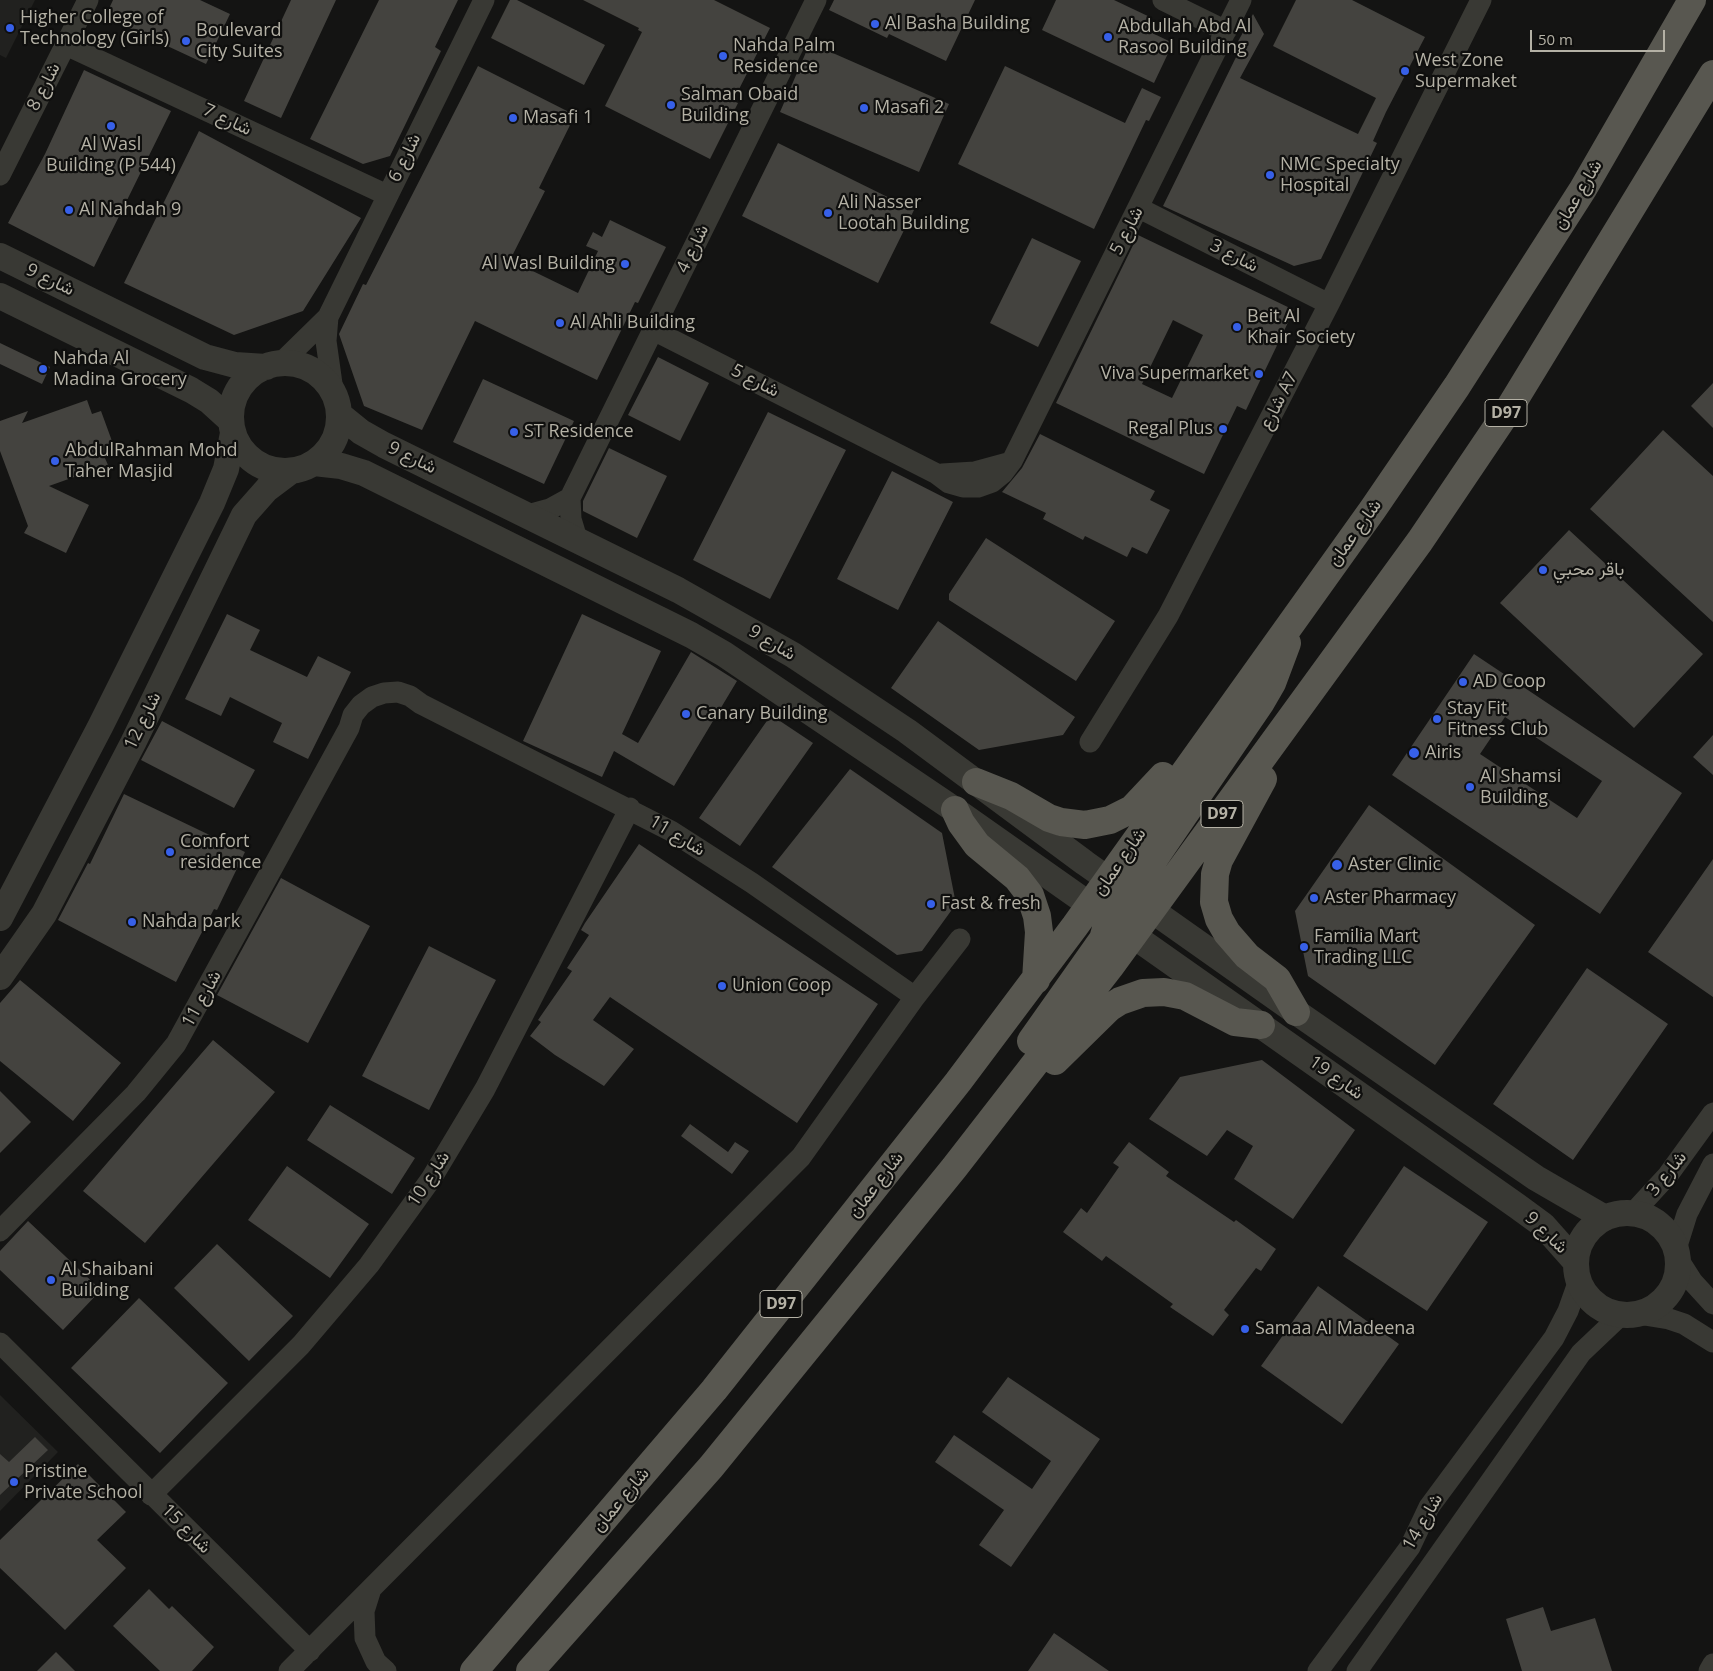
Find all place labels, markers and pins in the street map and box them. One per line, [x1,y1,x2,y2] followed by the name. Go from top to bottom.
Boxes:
[20,7,169,50] place label: Higher College of Technology (Girls)
[885,13,1030,35] place label: Al Basha Building
[1118,16,1251,58] place label: Abdullah Abd Al Rasool Building
[869,18,881,30] marker: Al Basha Building
[196,20,283,62] place label: Boulevard City Suites
[4,22,16,34] marker: Higher College of Technology (Girls)
[1102,31,1114,43] marker: Abdullah Abd Al Rasool Building
[180,35,192,47] marker: Boulevard City Suites
[733,35,835,78] place label: Nahda Palm Residence
[717,50,729,62] marker: Nahda Palm Residence
[1415,50,1517,92] place label: West Zone Supermaket
[1399,65,1411,77] marker: West Zone Supermaket
[681,84,798,126] place label: Salman Obaid Building
[874,97,944,119] place label: Masafi 2
[665,99,677,111] marker: Salman Obaid Building
[858,102,870,114] marker: Masafi 2
[523,107,593,129] place label: Masafi 1
[507,112,519,124] marker: Masafi 1
[105,120,117,132] marker: Al Wasl Building (P 544)
[46,134,176,176] place label: Al Wasl Building (P 544)
[1280,154,1400,196] place label: NMC Specialty Hospital
[1264,169,1276,181] marker: NMC Specialty Hospital
[838,192,969,234] place label: Ali Nasser Lootah Building
[79,199,181,221] place label: Al Nahdah 9
[63,204,75,216] marker: Al Nahdah 9
[822,207,834,219] marker: Ali Nasser Lootah Building
[482,253,615,275] place label: Al Wasl Building
[619,258,631,270] marker: Al Wasl Building
[1247,306,1355,348] place label: Beit Al Khair Society
[570,312,695,334] place label: Al Ahli Building
[554,317,566,329] marker: Al Ahli Building
[1231,321,1243,333] marker: Beit Al Khair Society
[53,348,187,390] place label: Nahda Al Madina Grocery
[37,363,49,375] marker: Nahda Al Madina Grocery
[1101,363,1249,385] place label: Viva Supermarket
[1253,368,1265,380] marker: Viva Supermarket
[1128,418,1213,440] place label: Regal Plus
[524,421,634,443] place label: ST Residence
[1217,423,1229,435] marker: Regal Plus
[508,426,520,438] marker: ST Residence
[65,440,238,482] place label: AbdulRahman Mohd Taher Masjid
[49,455,61,467] marker: AbdulRahman Mohd Taher Masjid
[1553,559,1624,581] place label: باقر محبي
[1537,564,1549,576] marker: باقر محبي
[1473,671,1546,693] place label: AD Coop
[1457,676,1469,688] marker: AD Coop
[1447,698,1548,741] place label: Stay Fit Fitness Club
[696,703,828,725] place label: Canary Building
[680,708,692,720] marker: Canary Building
[1431,713,1443,725] marker: Stay Fit Fitness Club
[1425,742,1461,764] place label: Airis
[1407,746,1421,760] marker: Airis
[1480,766,1561,809] place label: Al Shamsi Building
[1464,781,1476,793] marker: Al Shamsi Building
[180,831,261,874] place label: Comfort residence
[164,846,176,858] marker: Comfort residence
[1348,854,1441,876] place label: Aster Clinic
[1330,858,1344,872] marker: Aster Clinic
[1324,887,1456,909] place label: Aster Pharmacy
[1308,892,1320,904] marker: Aster Pharmacy
[941,893,1041,915] place label: Fast & fresh
[925,898,937,910] marker: Fast & fresh
[142,911,240,933] place label: Nahda park
[126,916,138,928] marker: Nahda park
[1314,926,1418,969] place label: Familia Mart Trading LLC
[1298,941,1310,953] marker: Familia Mart Trading LLC
[732,975,831,997] place label: Union Coop
[716,980,728,992] marker: Union Coop
[61,1259,154,1302] place label: Al Shaibani Building
[45,1274,57,1286] marker: Al Shaibani Building
[1255,1318,1415,1340] place label: Samaa Al Madeena
[1239,1323,1251,1335] marker: Samaa Al Madeena
[24,1461,143,1504] place label: Pristine Private School
[8,1476,20,1488] marker: Pristine Private School

